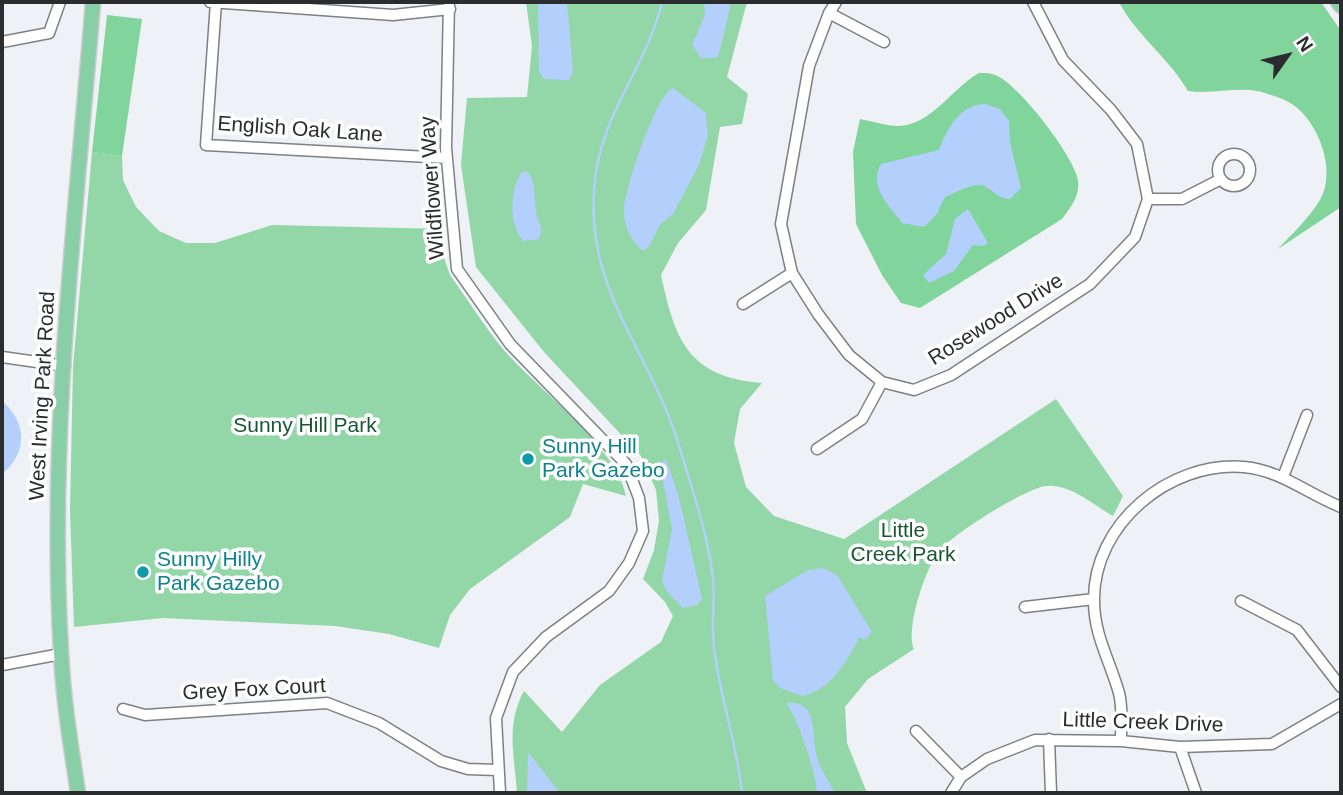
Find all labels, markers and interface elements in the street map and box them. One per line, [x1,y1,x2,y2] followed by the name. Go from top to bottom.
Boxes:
[1252,21,1322,91] north arrow
[1292,32,1317,56] text: N
[216,112,384,148] street label: English Oak Lane
[415,115,451,261] street label: Wildflower Way
[924,268,1068,372] street label: Rosewood Drive
[25,291,61,501] street label: West Irving Park Road
[233,413,377,439] park label: Sunny Hill Park
[542,434,665,484] place label: Sunny Hill Park Gazebo
[520,451,536,467] marker: Sunny Hill Park Gazebo
[850,518,956,568] park label: Little Creek Park
[157,547,280,597] place label: Sunny Hilly Park Gazebo
[135,564,151,580] marker: Sunny Hilly Park Gazebo
[182,674,326,706] street label: Grey Fox Court
[1062,708,1224,738] street label: Little Creek Drive

